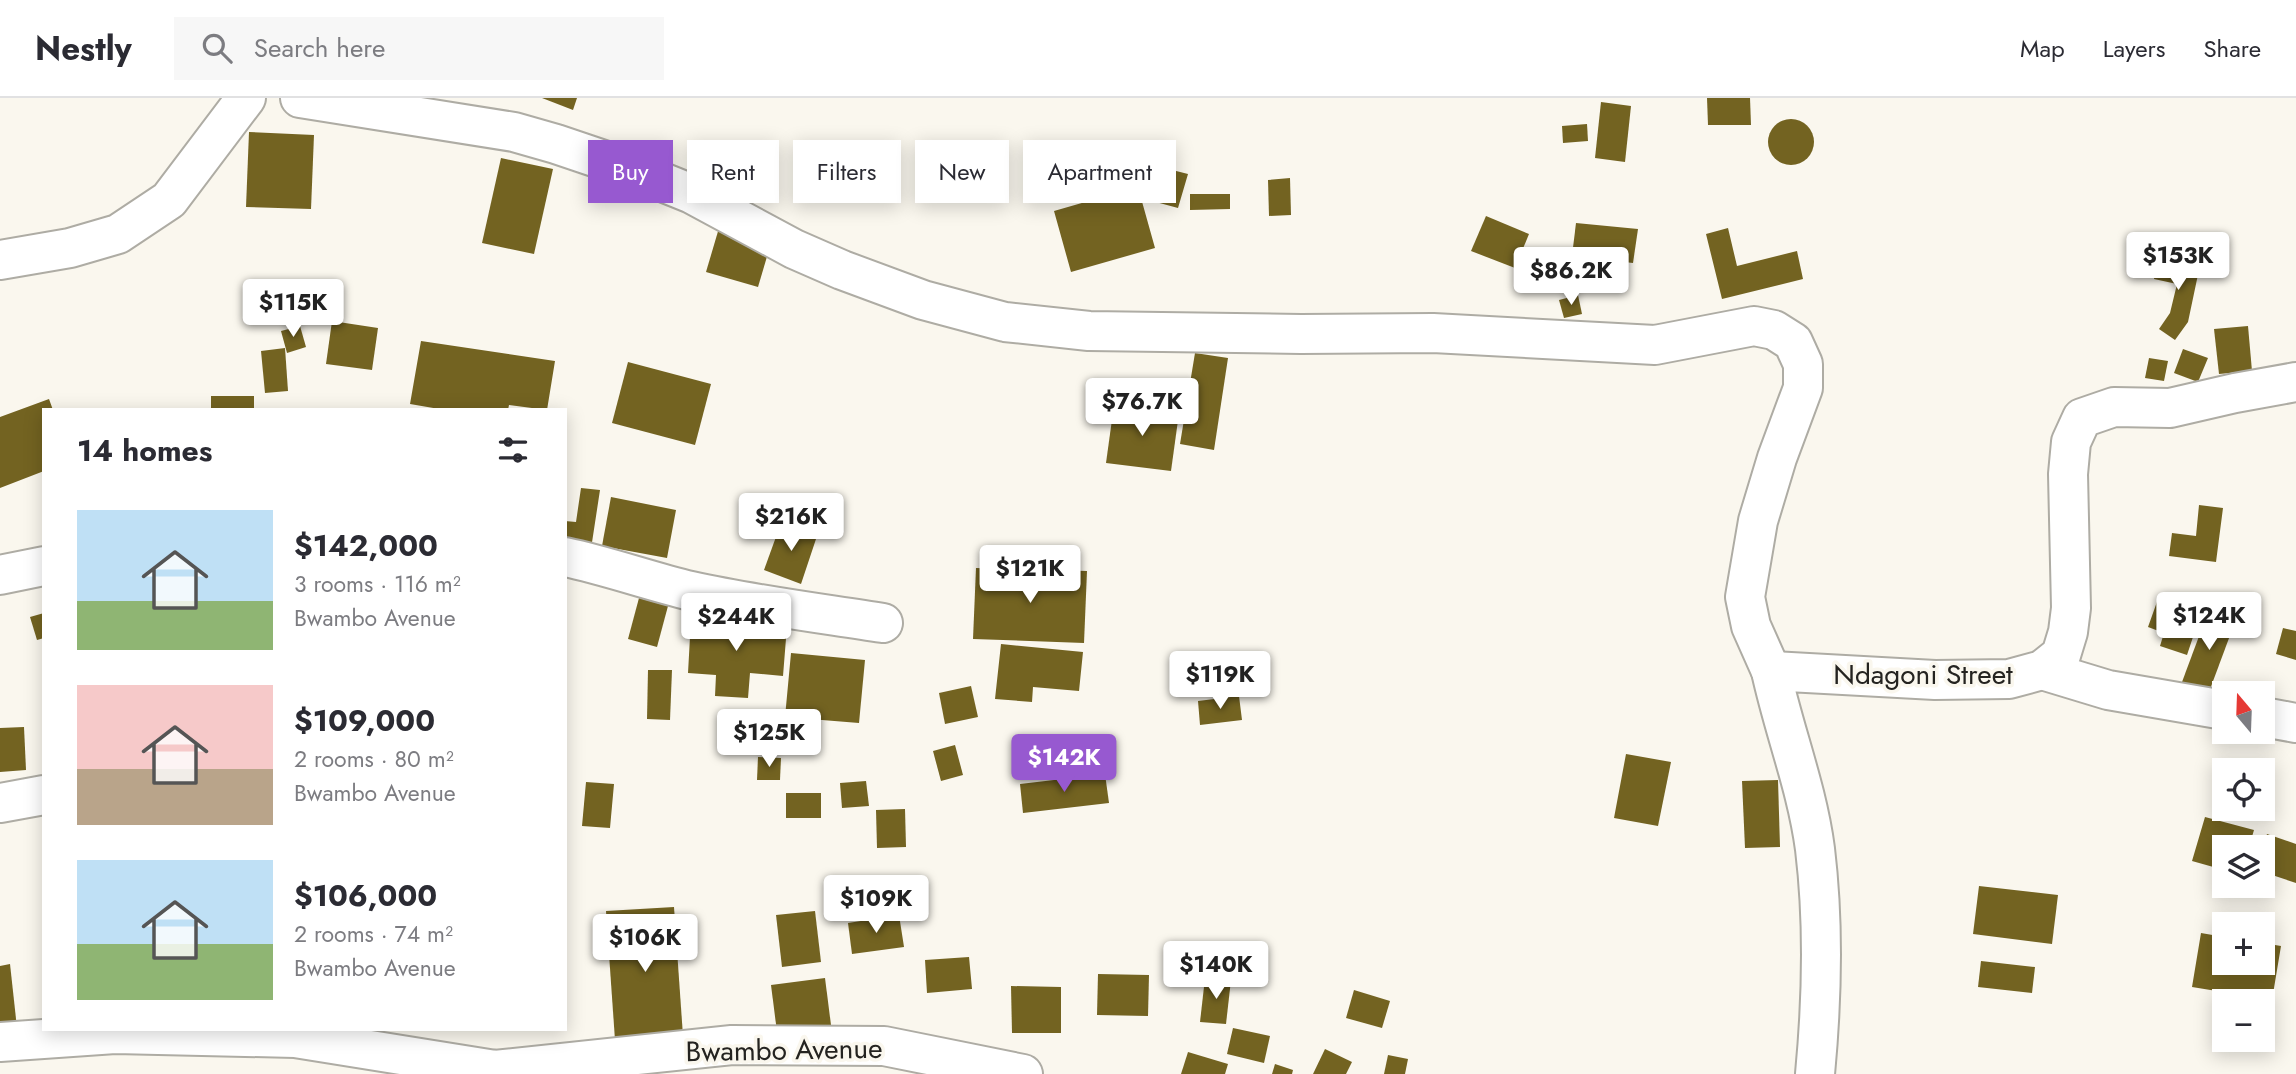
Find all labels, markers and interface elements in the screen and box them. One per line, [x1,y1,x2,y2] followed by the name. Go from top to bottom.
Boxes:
[174,17,664,80] search box
[35,25,132,72] text: Nestly
[198,29,236,67] icon: search
[254,29,385,67] text: Search here
[2020,31,2065,66] text: Map
[2103,31,2165,66] text: Layers
[2203,31,2261,66] text: Share
[588,140,673,203] chip: Buy
[687,140,779,203] chip: Rent
[793,140,901,203] chip: Filters
[915,140,1009,203] chip: New
[1023,140,1176,203] chip: Apartment
[2129,232,2227,292] pin: $153K
[2142,238,2214,272] text: $153K
[1514,248,1628,307] pin: $86.2K
[1530,253,1612,287] text: $86.2K
[244,280,342,339] pin: $115K
[259,285,327,319] text: $115K
[1085,378,1199,438] pin: $76.7K
[1102,384,1182,418] text: $76.7K
[77,429,212,472] text: 14 homes
[494,431,532,469] icon: filters
[742,494,840,553] pin: $216K
[755,499,827,533] text: $216K
[294,524,438,567] text: $142,000
[133,538,217,622] icon: home
[981,546,1079,605] pin: $121K
[996,551,1064,585] text: $121K
[294,567,461,601] text: 3 rooms · 116 m²
[2160,592,2258,652] pin: $124K
[687,594,785,653] pin: $244K
[2172,598,2246,632] text: $124K
[697,599,775,633] text: $244K
[294,601,456,635] text: Bwambo Avenue
[1171,652,1269,711] pin: $119K
[1833,654,2013,695] street label: Ndagoni Street
[1185,657,1255,691] text: $119K
[2212,681,2275,744] north arrow
[2212,681,2275,1052] map controls
[294,699,435,742] text: $109,000
[720,710,818,769] pin: $125K
[133,713,217,797] icon: home
[733,715,805,749] text: $125K
[1015,734,1113,794] pin: $142K
[1027,740,1101,774] text: $142K
[294,742,454,776] text: 2 rooms · 80 m²
[2212,758,2275,821] button: locate
[294,776,456,810] text: Bwambo Avenue
[2212,835,2275,898] button: layers
[294,874,437,917] text: $106,000
[827,876,925,935] pin: $109K
[840,881,912,915] text: $109K
[133,888,217,972] icon: home
[2212,912,2275,975] button: +
[596,914,694,974] pin: $106K
[294,917,453,951] text: 2 rooms · 74 m²
[609,920,681,954] text: $106K
[1167,942,1265,1001] pin: $140K
[1179,947,1253,981] text: $140K
[294,951,456,985] text: Bwambo Avenue
[2212,989,2275,1052] button: −
[685,1028,883,1072] street label: Bwambo Avenue

